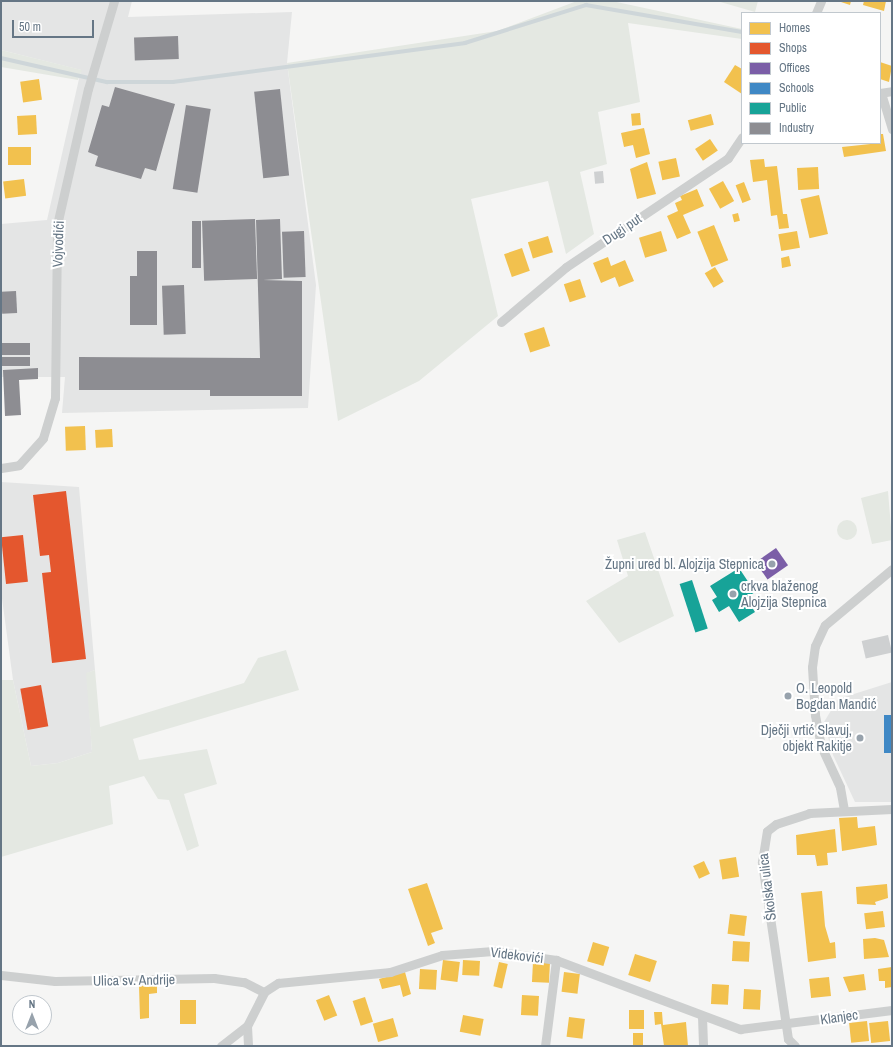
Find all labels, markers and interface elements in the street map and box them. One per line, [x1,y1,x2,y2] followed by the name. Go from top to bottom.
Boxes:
[14,12,96,38] scale bar
[741,12,881,144] legend
[19,19,41,35] text: 50 m
[779,20,810,36] text: Homes
[779,40,807,56] text: Shops
[779,60,810,76] text: Offices
[779,80,814,96] text: Schools
[779,100,806,116] text: Public
[779,120,814,136] text: Industry
[599,210,645,248] street label: Dugi put
[49,220,67,268] street label: Vojvodići
[604,556,764,572] place label: Župni ured bl. Alojzija Stepnica
[767,559,777,569] marker: Župni ured bl. Alojzija Stepnica
[741,578,827,610] place label: crkva blaženog Alojzija Stepnica
[728,589,738,599] marker: crkva blaženog Alojzija Stepnica
[796,680,876,712] place label: O. Leopold Bogdan Mandić
[783,691,793,701] marker: O. Leopold Bogdan Mandić
[761,722,852,754] place label: Dječji vrtić Slavuj, objekt Rakitje
[855,733,865,743] marker: Dječji vrtić Slavuj, objekt Rakitje
[755,852,779,922] street label: Školska ulica
[489,943,545,967] street label: Videkovići
[92,971,176,989] street label: Ulica sv. Andrije
[12,995,52,1035] north arrow
[29,997,35,1011] text: N
[819,1006,859,1028] street label: Klanjec

